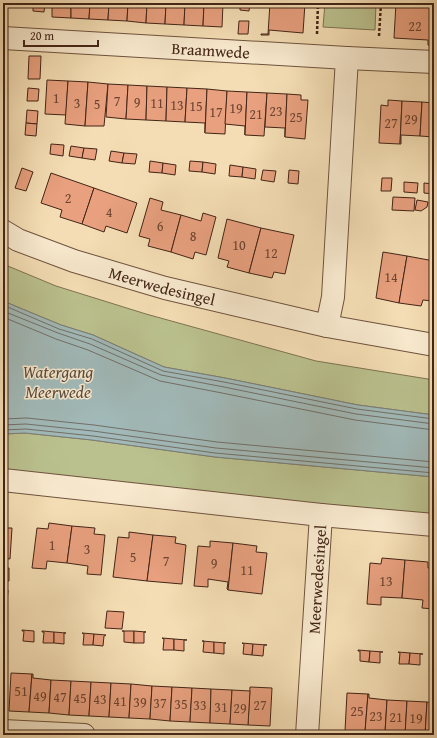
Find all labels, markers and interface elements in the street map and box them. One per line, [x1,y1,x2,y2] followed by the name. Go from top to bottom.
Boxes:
[408,16,422,36] house number: 22
[24,22,98,48] scale bar
[30,27,54,44] text: 20 m
[171,36,250,64] street label: Braamwede
[53,88,59,108] house number: 1
[114,91,121,111] house number: 7
[134,92,141,112] house number: 9
[74,93,80,113] house number: 3
[150,93,164,113] house number: 11
[94,94,100,114] house number: 5
[170,95,184,115] house number: 13
[189,96,203,116] house number: 15
[229,98,243,118] house number: 19
[269,101,283,121] house number: 23
[209,102,223,122] house number: 17
[249,104,263,124] house number: 21
[289,107,303,127] house number: 25
[404,109,418,129] house number: 29
[384,113,398,133] house number: 27
[65,188,71,208] house number: 2
[106,202,113,222] house number: 4
[157,216,164,236] house number: 6
[190,226,197,246] house number: 8
[232,235,246,255] house number: 10
[264,243,278,263] house number: 12
[106,260,218,312] street label: Meerwedesingel
[384,267,398,287] house number: 14
[23,359,94,404] water label: Watergang Meerwede
[301,524,332,635] street label: Meerwedesingel
[49,535,55,555] house number: 1
[84,539,90,559] house number: 3
[130,547,136,567] house number: 5
[163,551,170,571] house number: 7
[211,553,218,573] house number: 9
[240,560,254,580] house number: 11
[379,571,393,591] house number: 13
[14,681,28,701] house number: 51
[33,686,47,706] house number: 49
[53,687,67,707] house number: 47
[73,688,87,708] house number: 45
[93,689,107,709] house number: 43
[113,691,127,711] house number: 41
[133,692,147,712] house number: 39
[153,693,167,713] house number: 37
[174,694,188,714] house number: 35
[193,695,207,715] house number: 33
[253,695,267,715] house number: 27
[214,697,228,717] house number: 31
[233,698,247,718] house number: 29
[350,701,364,721] house number: 25
[369,706,383,726] house number: 23
[389,707,403,727] house number: 21
[409,708,423,728] house number: 19

